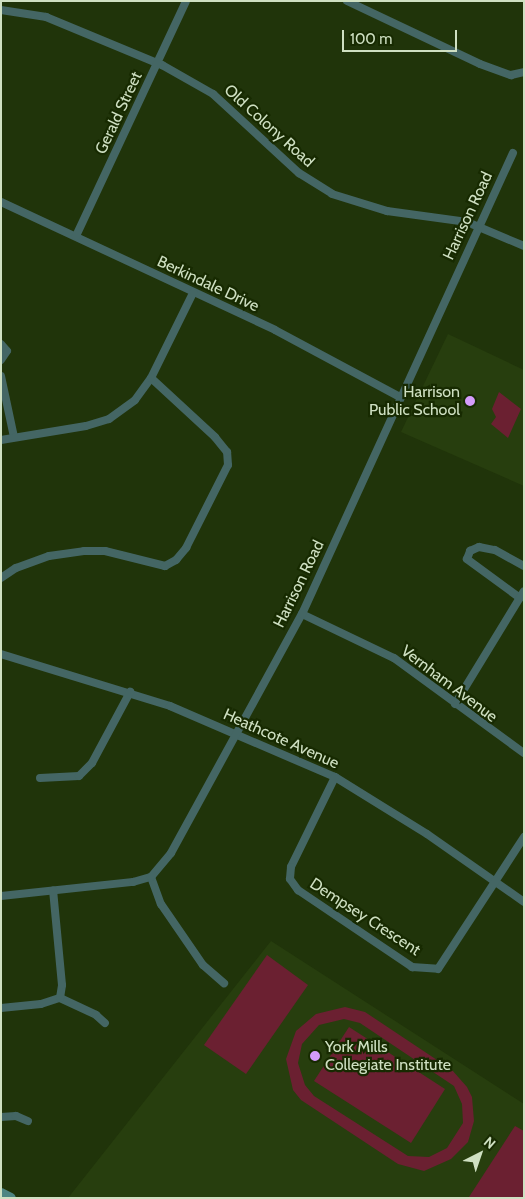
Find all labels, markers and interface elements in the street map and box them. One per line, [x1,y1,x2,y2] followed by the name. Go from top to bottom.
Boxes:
[345,20,460,52] scale bar
[350,30,392,48] text: 100 m
[92,69,146,157] street label: Gerald Street
[220,81,318,171] street label: Old Colony Road
[439,169,497,263] street label: Harrison Road
[154,252,262,316] street label: Berkindale Drive
[369,382,460,420] place label: Harrison Public School
[464,395,476,407] marker: Harrison Public School
[270,537,328,631] street label: Harrison Road
[397,642,501,726] street label: Vernham Avenue
[220,705,342,773] street label: Heathcote Avenue
[306,874,424,960] street label: Dempsey Crescent
[325,1037,451,1075] place label: York Mills Collegiate Institute
[309,1050,321,1062] marker: York Mills Collegiate Institute
[455,1129,505,1179] north arrow
[480,1133,499,1153] text: N

